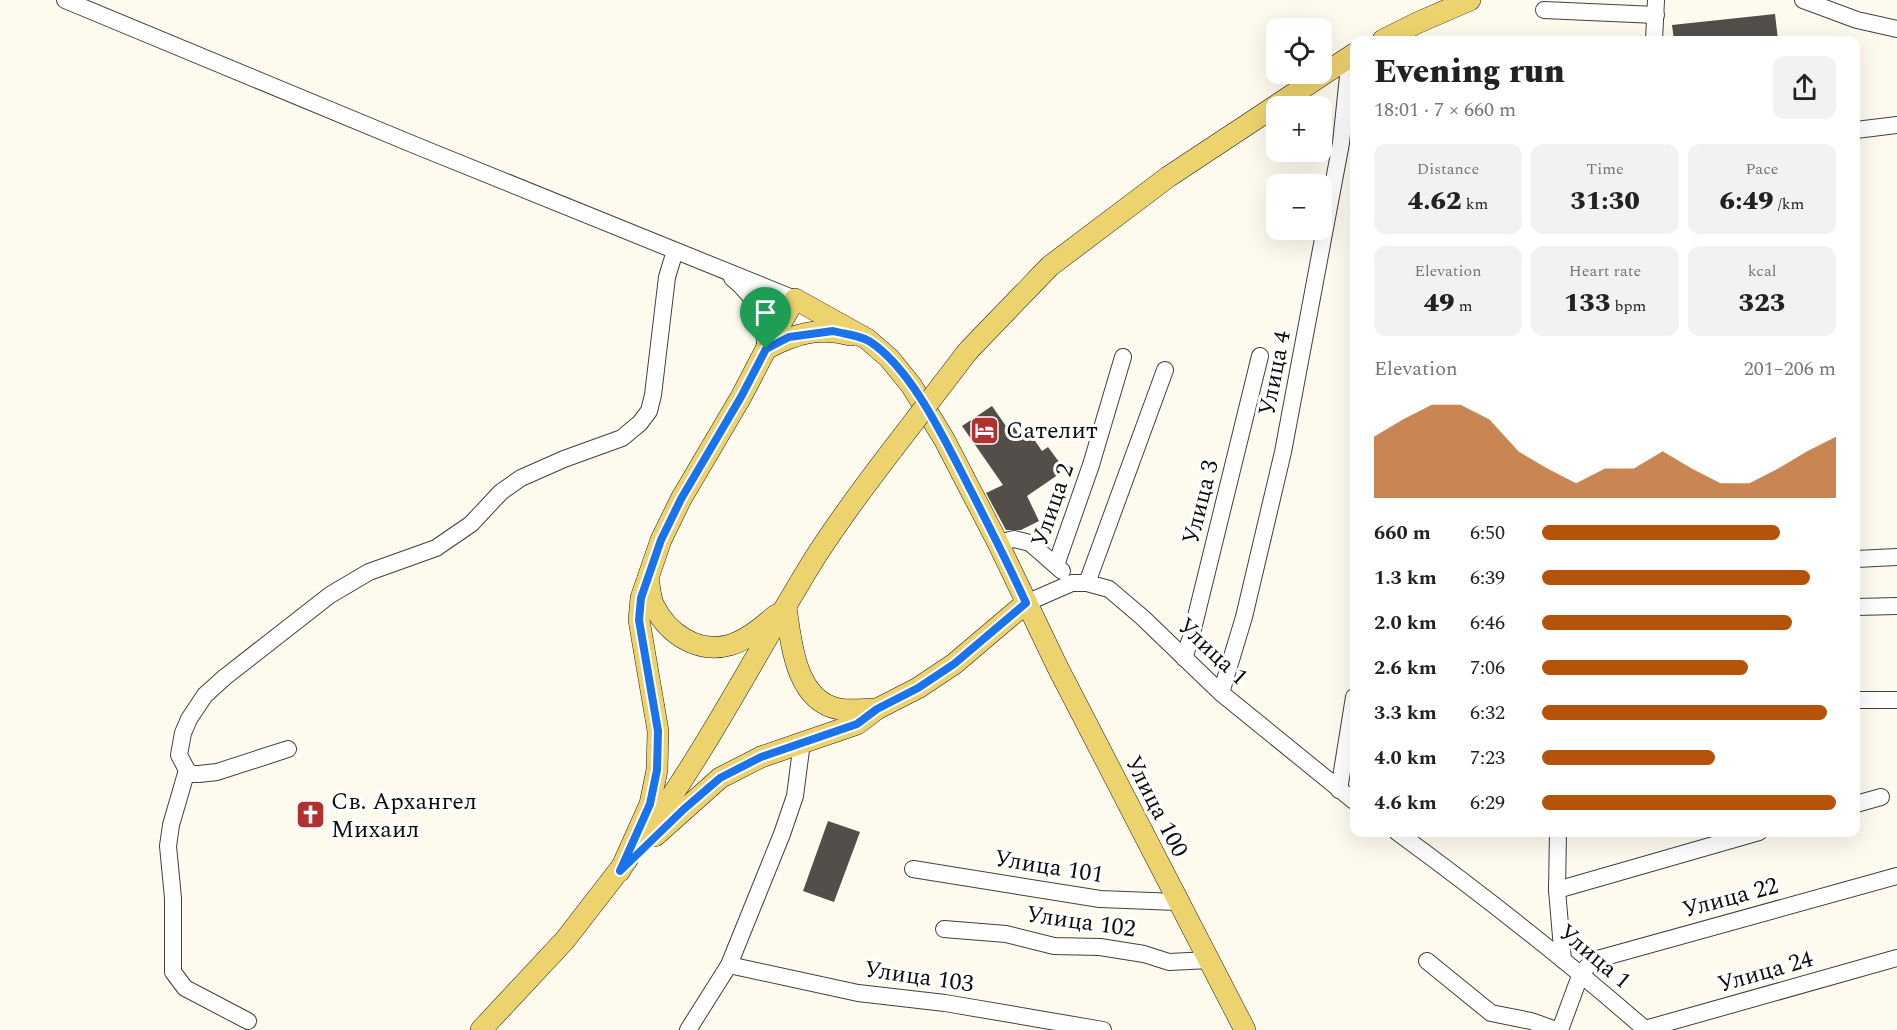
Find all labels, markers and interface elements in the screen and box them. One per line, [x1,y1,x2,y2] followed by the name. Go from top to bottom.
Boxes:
[1266,18,1332,240] map controls
[1266,18,1332,84] button: locate
[1374,47,1565,97] text: Evening run
[1773,56,1836,119] button: share
[1374,95,1516,125] text: 18:01 · 7 × 660 m
[1266,96,1332,162] button: +
[1417,157,1479,181] text: Distance
[1586,157,1624,181] text: Time
[1745,157,1779,181] text: Pace
[1266,174,1332,240] button: −
[1408,181,1462,221] text: 4.62
[1570,181,1640,221] text: 31:30
[1720,181,1774,221] text: 6:49
[1462,192,1488,216] text: km
[1774,192,1804,216] text: /km
[1414,259,1482,283] text: Elevation
[1569,259,1641,283] text: Heart rate
[1748,259,1776,283] text: kcal
[1424,283,1455,323] text: 49
[1564,283,1611,323] text: 133
[1739,283,1785,323] text: 323
[740,287,791,349] pin
[1455,294,1472,318] text: m
[1611,294,1646,318] text: bpm
[749,296,782,329] icon: arrive
[1249,328,1301,419] street label: Улица 4
[1374,354,1458,384] text: Elevation
[1744,354,1836,384] text: 201–206 m
[1006,413,1098,449] place label: Сателит
[969,414,1001,446] hotel icon: Сателит
[1173,456,1229,548] street label: Улица 3
[1022,459,1084,552] street label: Улица 2
[1374,518,1431,548] text: 660 m
[1470,518,1505,548] text: 6:50
[1374,563,1437,593] text: 1.3 km
[1470,563,1505,593] text: 6:39
[1374,608,1437,638] text: 2.0 km
[1470,608,1505,638] text: 6:46
[1169,609,1256,694] street label: Улица 1
[1374,653,1437,683] text: 2.6 km
[1470,653,1505,683] text: 7:06
[1374,698,1437,728] text: 3.3 km
[1470,698,1505,728] text: 6:32
[1374,743,1437,773] text: 4.0 km
[1470,743,1505,773] text: 7:23
[1115,749,1197,864] street label: Улица 100
[331,784,477,848] place label: Св. Архангел Михаил
[1374,788,1437,818] text: 4.6 km
[1470,788,1505,818] text: 6:29
[294,799,326,831] church icon: Св. Архангел Михаил
[992,841,1106,893] street label: Улица 101
[1678,868,1782,928] street label: Улица 22
[1024,897,1138,947] street label: Улица 102
[1550,915,1639,998] street label: Улица 1
[1713,941,1817,1003] street label: Улица 24
[862,952,976,1002] street label: Улица 103

